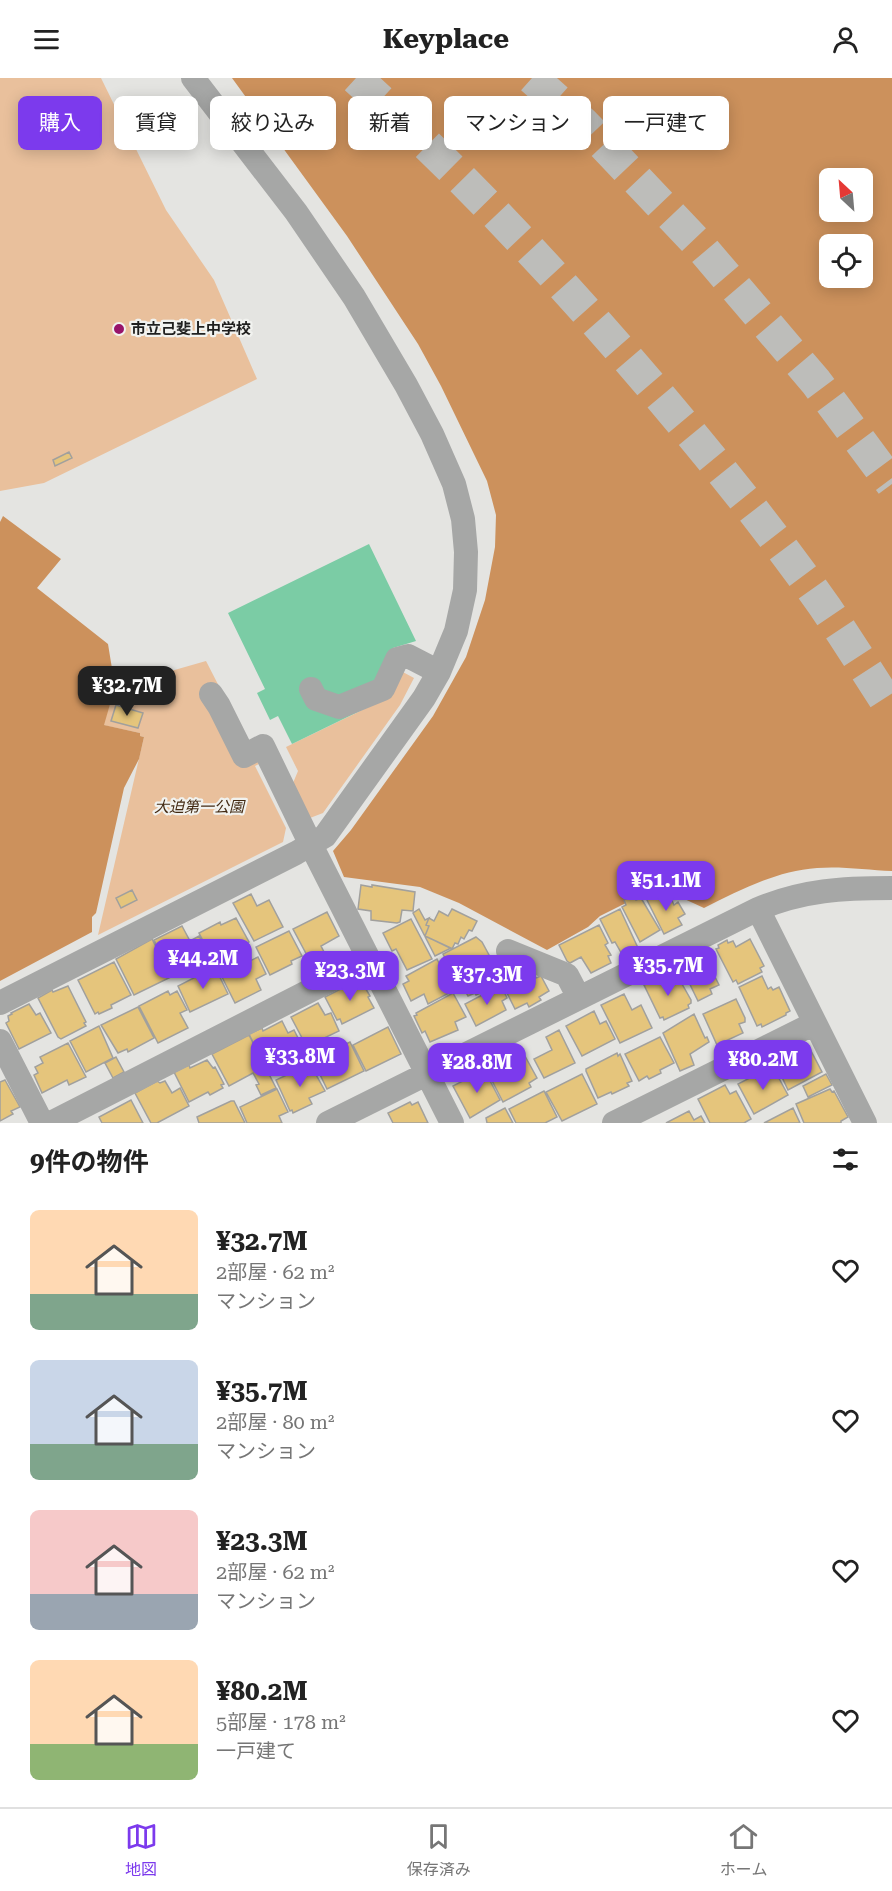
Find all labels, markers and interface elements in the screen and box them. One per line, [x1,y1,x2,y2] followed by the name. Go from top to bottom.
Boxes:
[30,23,63,56] icon: menu
[383,23,509,55] text: Keyplace
[829,23,862,56] icon: person
[18,96,102,150] chip: 購入
[114,96,198,150] chip: 賃貸
[210,96,336,150] chip: 絞り込み
[348,96,432,150] chip: 新着
[444,96,591,150] chip: マンション
[603,96,729,150] chip: 一戸建て
[819,168,873,222] north arrow
[819,168,873,288] map controls
[819,234,873,288] button: locate
[131,320,251,338] place label: 市立己斐上中学校
[112,322,126,336] marker: 市立己斐上中学校
[78,666,176,717] pin: ¥32.7M
[92,673,162,697] text: ¥32.7M
[154,798,246,816] park label: 大迫第一公園
[617,861,715,912] pin: ¥51.1M
[631,868,701,892] text: ¥51.1M
[154,939,252,990] pin: ¥44.2M
[168,946,238,970] text: ¥44.2M
[619,946,717,997] pin: ¥35.7M
[301,951,399,1002] pin: ¥23.3M
[633,953,703,977] text: ¥35.7M
[438,955,536,1006] pin: ¥37.3M
[315,958,385,982] text: ¥23.3M
[452,962,522,986] text: ¥37.3M
[251,1037,349,1088] pin: ¥33.8M
[714,1040,812,1091] pin: ¥80.2M
[428,1043,526,1094] pin: ¥28.8M
[265,1044,335,1068] text: ¥33.8M
[728,1047,798,1071] text: ¥80.2M
[442,1050,512,1074] text: ¥28.8M
[829,1143,862,1176] icon: filters
[30,1147,149,1177] text: 9件の物件
[216,1226,308,1256] text: ¥32.7M
[78,1234,150,1306] icon: home
[829,1254,862,1287] icon: heart
[216,1260,335,1284] text: 2部屋 · 62 m²
[216,1289,316,1313] text: マンション
[216,1376,308,1406] text: ¥35.7M
[78,1384,150,1456] icon: home
[829,1404,862,1437] icon: heart
[216,1410,335,1434] text: 2部屋 · 80 m²
[216,1439,316,1463] text: マンション
[216,1526,308,1556] text: ¥23.3M
[78,1534,150,1606] icon: home
[829,1554,862,1587] icon: heart
[216,1560,335,1584] text: 2部屋 · 62 m²
[216,1589,316,1613] text: マンション
[216,1676,308,1706] text: ¥80.2M
[78,1684,150,1756] icon: home
[829,1704,862,1737] icon: heart
[216,1710,346,1734] text: 5部屋 · 178 m²
[216,1739,296,1763] text: 一戸建て
[125,1820,158,1880] tab: 地図
[407,1820,471,1880] tab: 保存済み
[720,1820,767,1880] tab: ホーム

